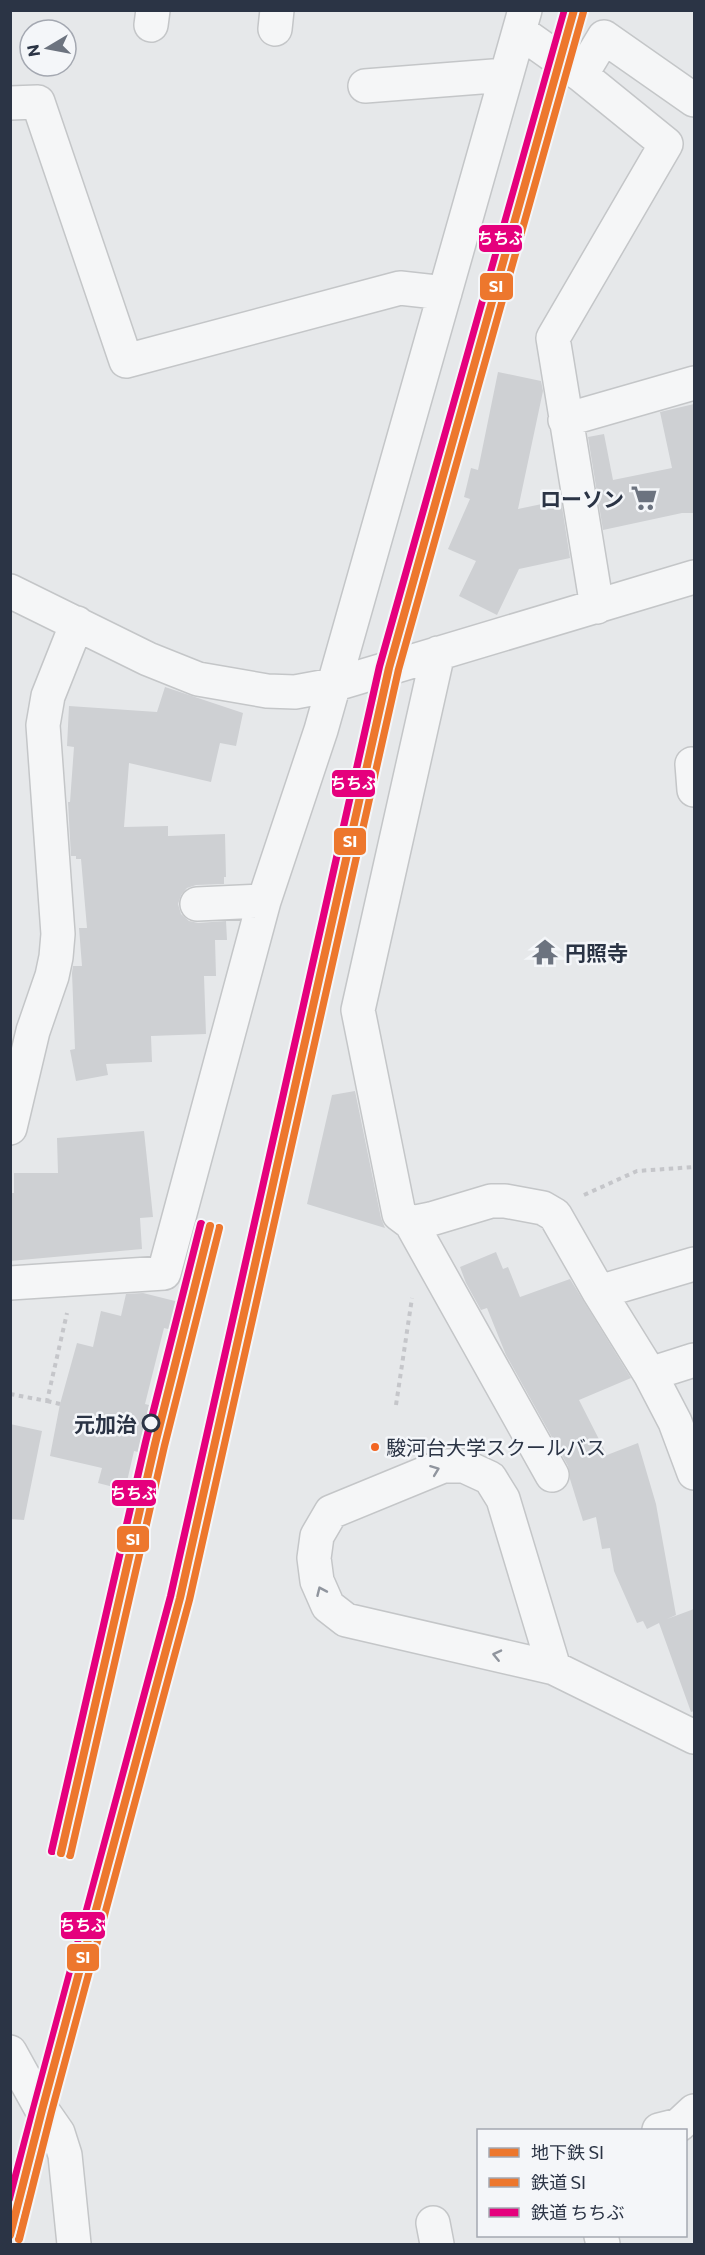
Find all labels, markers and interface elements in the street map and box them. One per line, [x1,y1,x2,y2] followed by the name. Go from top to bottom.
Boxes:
[18,18,78,78] north arrow
[22,43,43,58] text: N
[478,224,523,253] line badge: ちちぶ
[477,228,525,247] text: ちちぶ
[479,272,514,301] line badge: SI
[489,276,503,295] text: SI
[629,483,659,513] supermarket icon: ローソン
[540,486,624,511] place label: ローソン
[331,769,376,798] line badge: ちちぶ
[330,773,378,792] text: ちちぶ
[333,827,367,856] line badge: SI
[343,831,357,850] text: SI
[530,937,560,967] temple icon: 円照寺
[565,940,628,965] place label: 円照寺
[74,1411,137,1436] place label: 元加治
[142,1414,160,1432] marker: 元加治
[386,1435,606,1459] place label: 駿河台大学スクールバス
[369,1441,381,1453] marker: 駿河台大学スクールバス
[428,1465,439,1477] one-way arrow
[111,1479,157,1507] line badge: ちちぶ
[110,1483,158,1502] text: ちちぶ
[116,1525,150,1553] line badge: SI
[126,1529,140,1548] text: SI
[316,1586,328,1597] one-way arrow
[492,1649,502,1662] one-way arrow
[60,1911,106,1940] line badge: ちちぶ
[59,1915,107,1934] text: ちちぶ
[66,1943,100,1972] line badge: SI
[76,1947,90,1966] text: SI
[477,2129,687,2237] legend
[531,2141,604,2163] text: 地下鉄 SI
[531,2171,586,2193] text: 鉄道 SI
[531,2201,624,2223] text: 鉄道 ちちぶ

